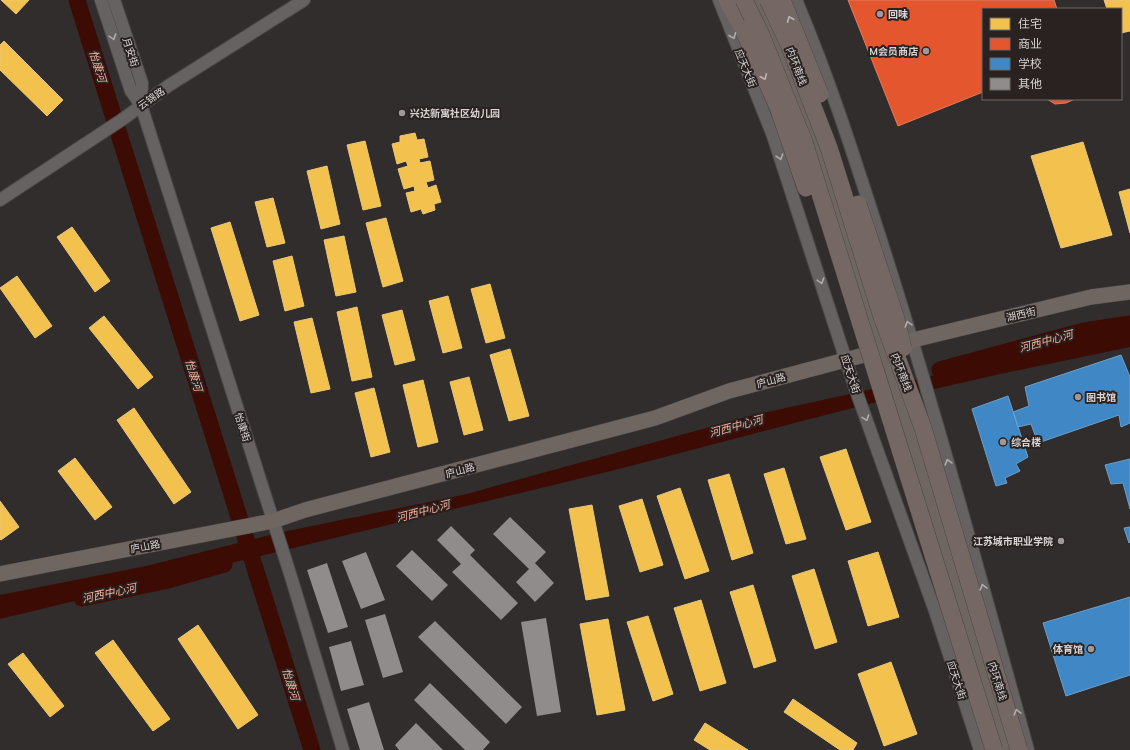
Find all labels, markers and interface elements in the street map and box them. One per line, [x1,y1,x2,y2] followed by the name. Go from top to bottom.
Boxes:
[888,8,908,21] place label: 回味
[982,8,1122,100] legend
[875,9,885,19] marker: 回味
[787,15,795,23] one-way arrow
[1018,16,1042,31] text: 住宅
[108,33,117,40] one-way arrow
[729,33,737,40] one-way arrow
[120,36,141,68] street label: 月安街
[1018,36,1042,51] text: 商业
[783,45,810,87] street label: 内环南线
[869,45,918,58] place label: M会员商店
[921,46,931,56] marker: M会员商店
[732,47,759,89] street label: 应天大街
[86,48,110,86] water label: 怡康河
[1018,56,1042,71] text: 学校
[760,74,768,81] one-way arrow
[1018,76,1042,91] text: 其他
[135,84,167,112] street label: 云锦路
[410,107,500,120] place label: 兴达新寓社区幼儿园
[397,108,407,118] marker: 兴达新寓社区幼儿园
[775,154,784,161] one-way arrow
[816,277,825,284] one-way arrow
[1005,305,1037,324] street label: 湖西街
[904,320,913,327] one-way arrow
[1018,327,1076,355] water label: 河西中心河
[888,351,915,393] street label: 内环南线
[838,353,863,395] street label: 应天大街
[182,357,206,395] water label: 怡康河
[755,370,787,391] street label: 庐山路
[1086,391,1116,404] place label: 图书馆
[1073,392,1083,402] marker: 图书馆
[232,411,253,443] street label: 怡康街
[708,412,766,440] water label: 河西中心河
[861,414,870,421] one-way arrow
[1011,436,1041,449] place label: 综合楼
[998,437,1008,447] marker: 综合楼
[944,459,953,466] one-way arrow
[444,460,476,481] street label: 庐山路
[395,497,453,525] water label: 河西中心河
[973,535,1053,548] place label: 江苏城市职业学院
[1056,536,1066,546] marker: 江苏城市职业学院
[129,537,161,556] street label: 庐山路
[81,580,139,606] water label: 河西中心河
[979,584,988,591] one-way arrow
[1052,643,1083,656] place label: 体育馆
[1086,644,1096,654] marker: 体育馆
[944,659,969,701] street label: 应天大街
[985,660,1010,702] street label: 内环南线
[279,666,303,704] water label: 怡康河
[1014,709,1022,716] one-way arrow

